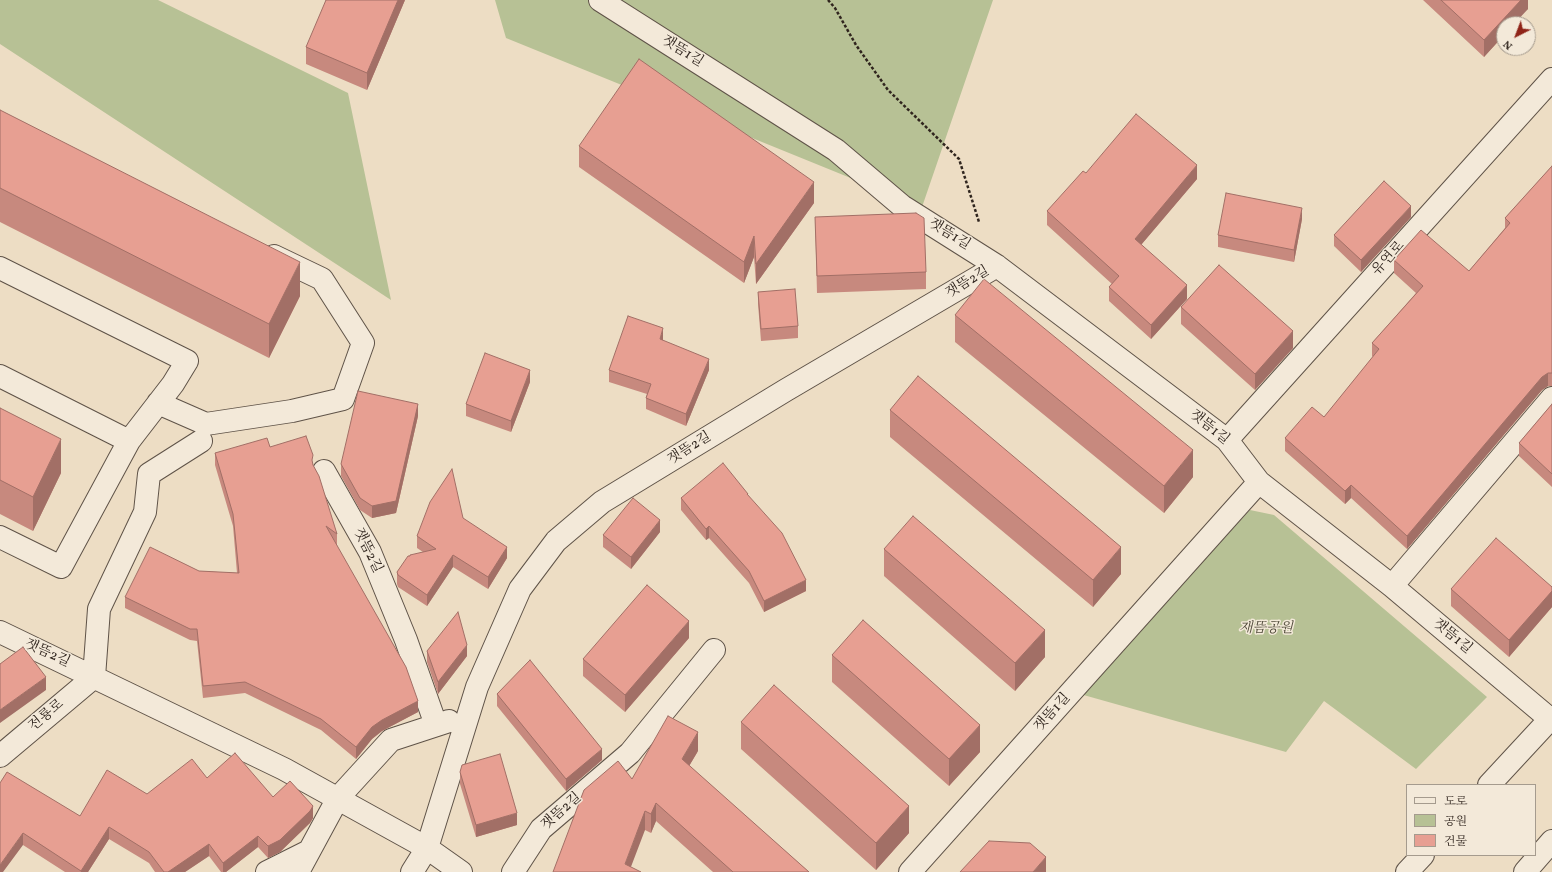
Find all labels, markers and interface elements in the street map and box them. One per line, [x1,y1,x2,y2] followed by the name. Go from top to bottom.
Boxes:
[1496,16,1536,56] north arrow
[658,33,706,71] street label: 잿뜸1길
[1500,36,1516,53] text: N
[925,216,973,254] street label: 잿뜸1길
[1369,238,1409,280] street label: 유연로
[943,263,993,303] street label: 잿뜸2길
[1186,407,1232,449] street label: 잿뜸1길
[665,429,715,469] street label: 잿뜸2길
[349,526,385,576] street label: 잿뜸2길
[1429,616,1475,658] street label: 잿뜸1길
[1239,621,1293,637] park label: 재뜸공원
[22,636,72,672] street label: 잿뜸2길
[1031,690,1075,736] street label: 잿뜸1길
[26,697,68,735] street label: 전룡로
[1406,784,1536,856] legend
[538,790,586,834] street label: 잿뜸2길
[1444,794,1467,810] text: 도로
[1444,814,1467,830] text: 공원
[1444,834,1467,850] text: 건물

